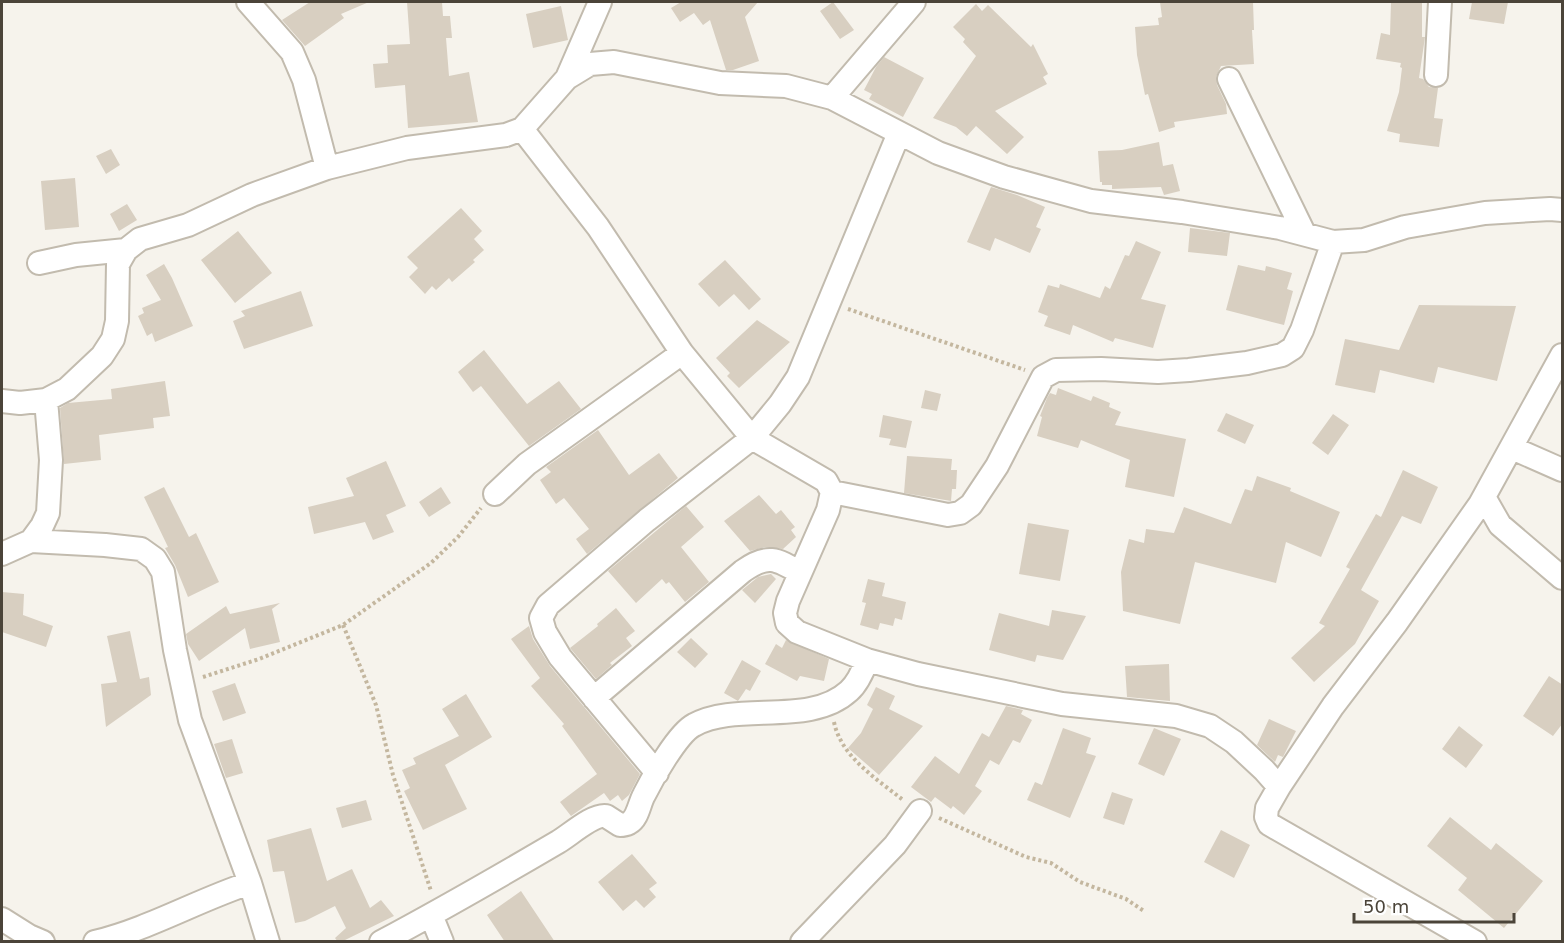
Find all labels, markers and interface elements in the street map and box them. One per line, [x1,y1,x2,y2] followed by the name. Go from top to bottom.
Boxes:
[1354,886,1514,924] scale bar
[1363,896,1409,917] text: 50 m

